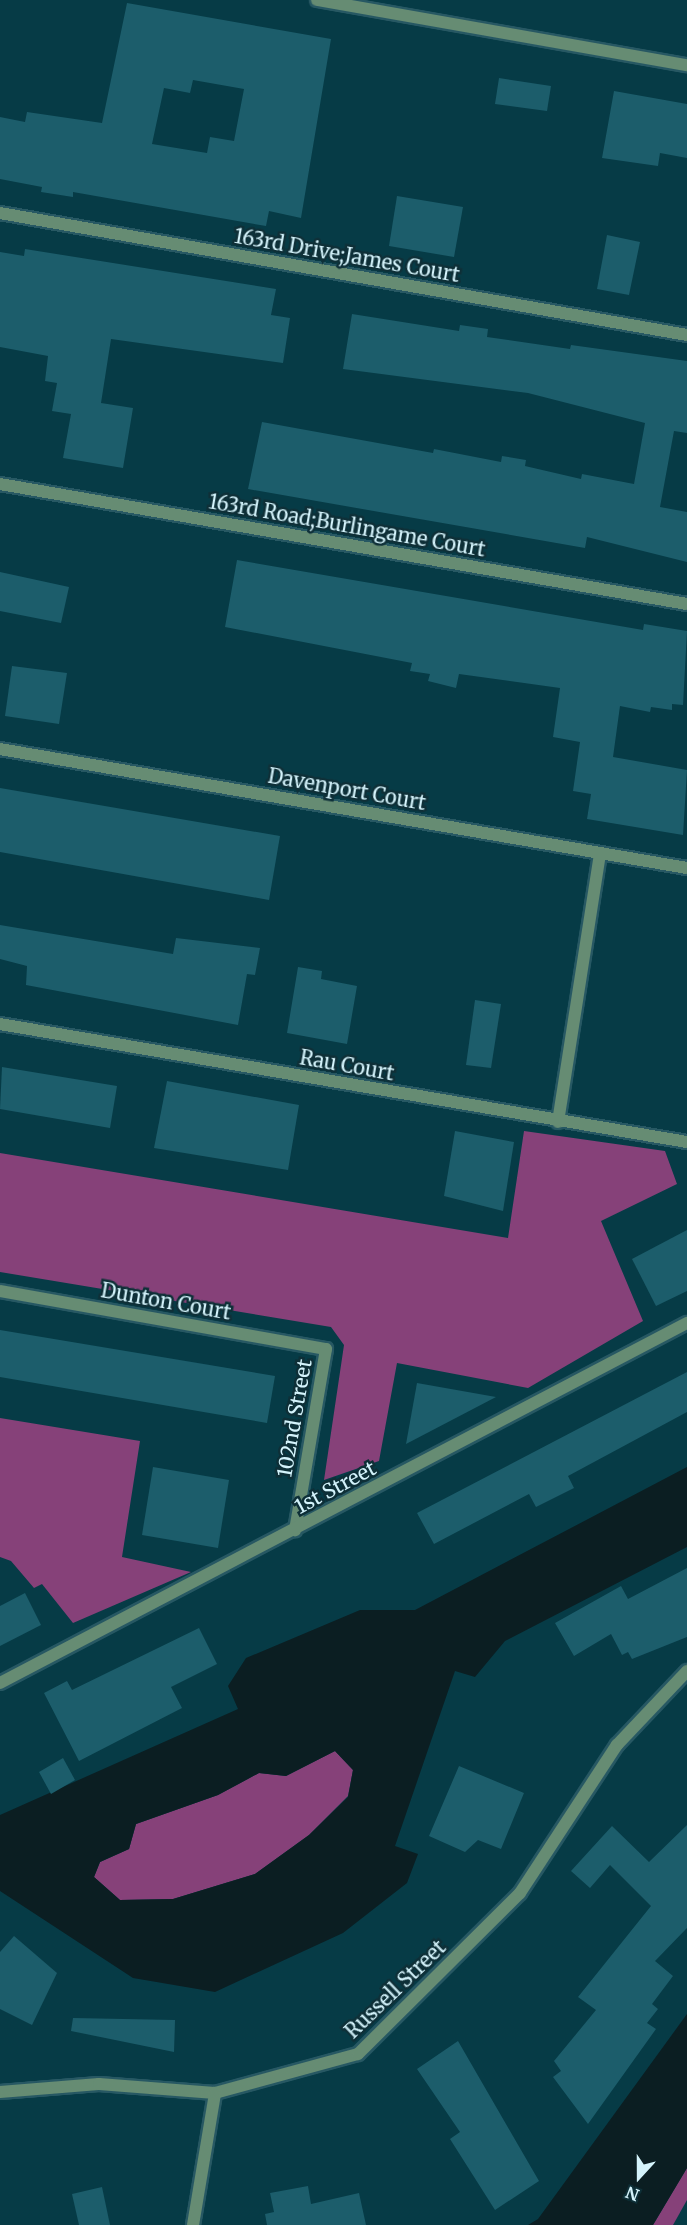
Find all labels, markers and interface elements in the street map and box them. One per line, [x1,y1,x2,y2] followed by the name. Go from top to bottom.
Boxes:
[232,223,462,287] street label: 163rd Drive;James Court
[207,489,487,561] street label: 163rd Road;Burlingame Court
[266,763,428,815] street label: Davenport Court
[298,1045,396,1085] street label: Rau Court
[99,1278,233,1324] street label: Dunton Court
[272,1357,316,1479] street label: 102nd Street
[290,1456,380,1518] street label: 1st Street
[340,1935,450,2043] street label: Russell Street
[609,2147,669,2207] north arrow
[623,2182,642,2205] text: N

